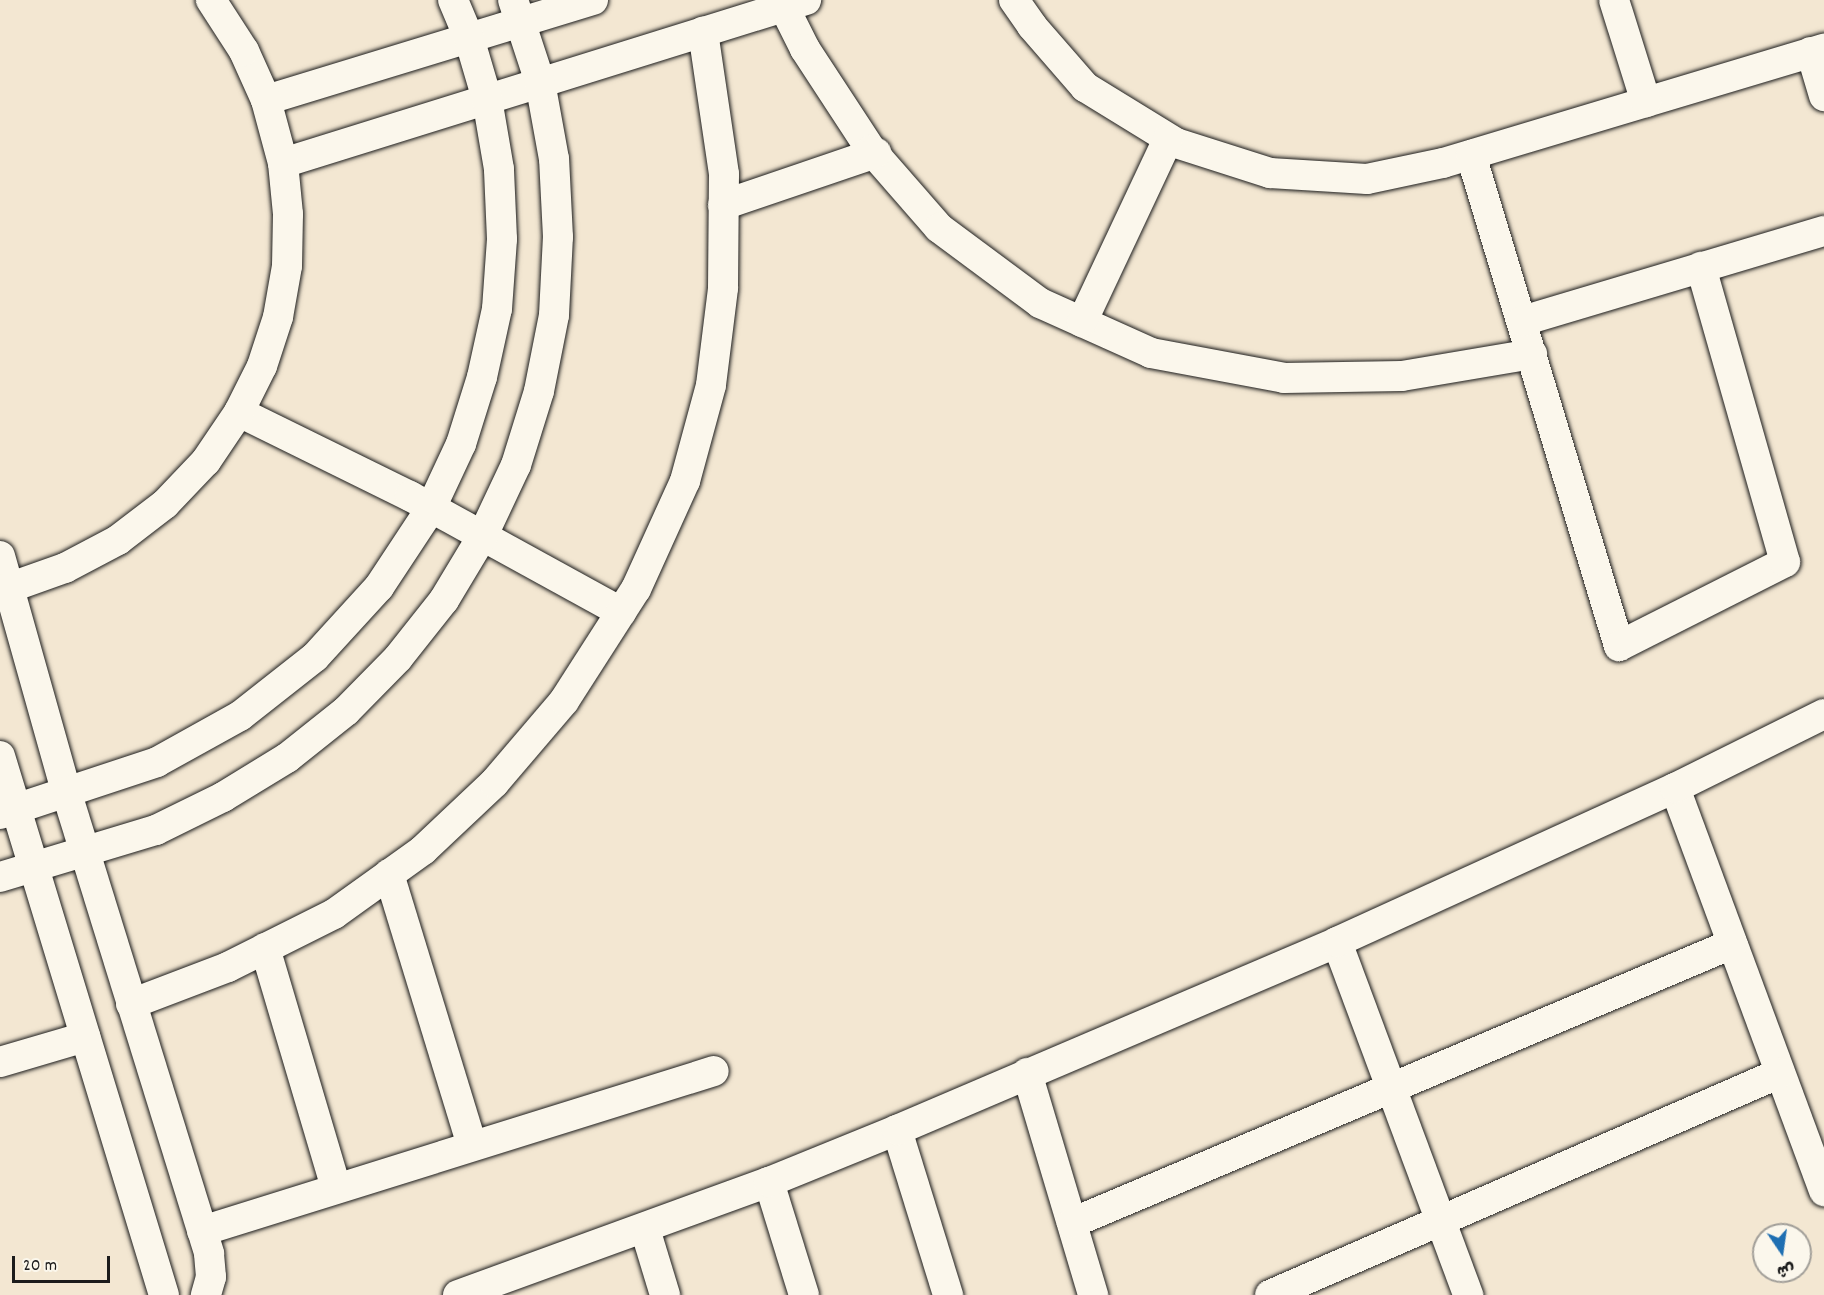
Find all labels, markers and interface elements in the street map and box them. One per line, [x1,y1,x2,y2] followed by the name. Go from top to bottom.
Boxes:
[1752,1223,1812,1283] north arrow
[15,1244,112,1282] scale bar
[23,1254,57,1279] text: 20 m
[1775,1256,1797,1282] text: ش

